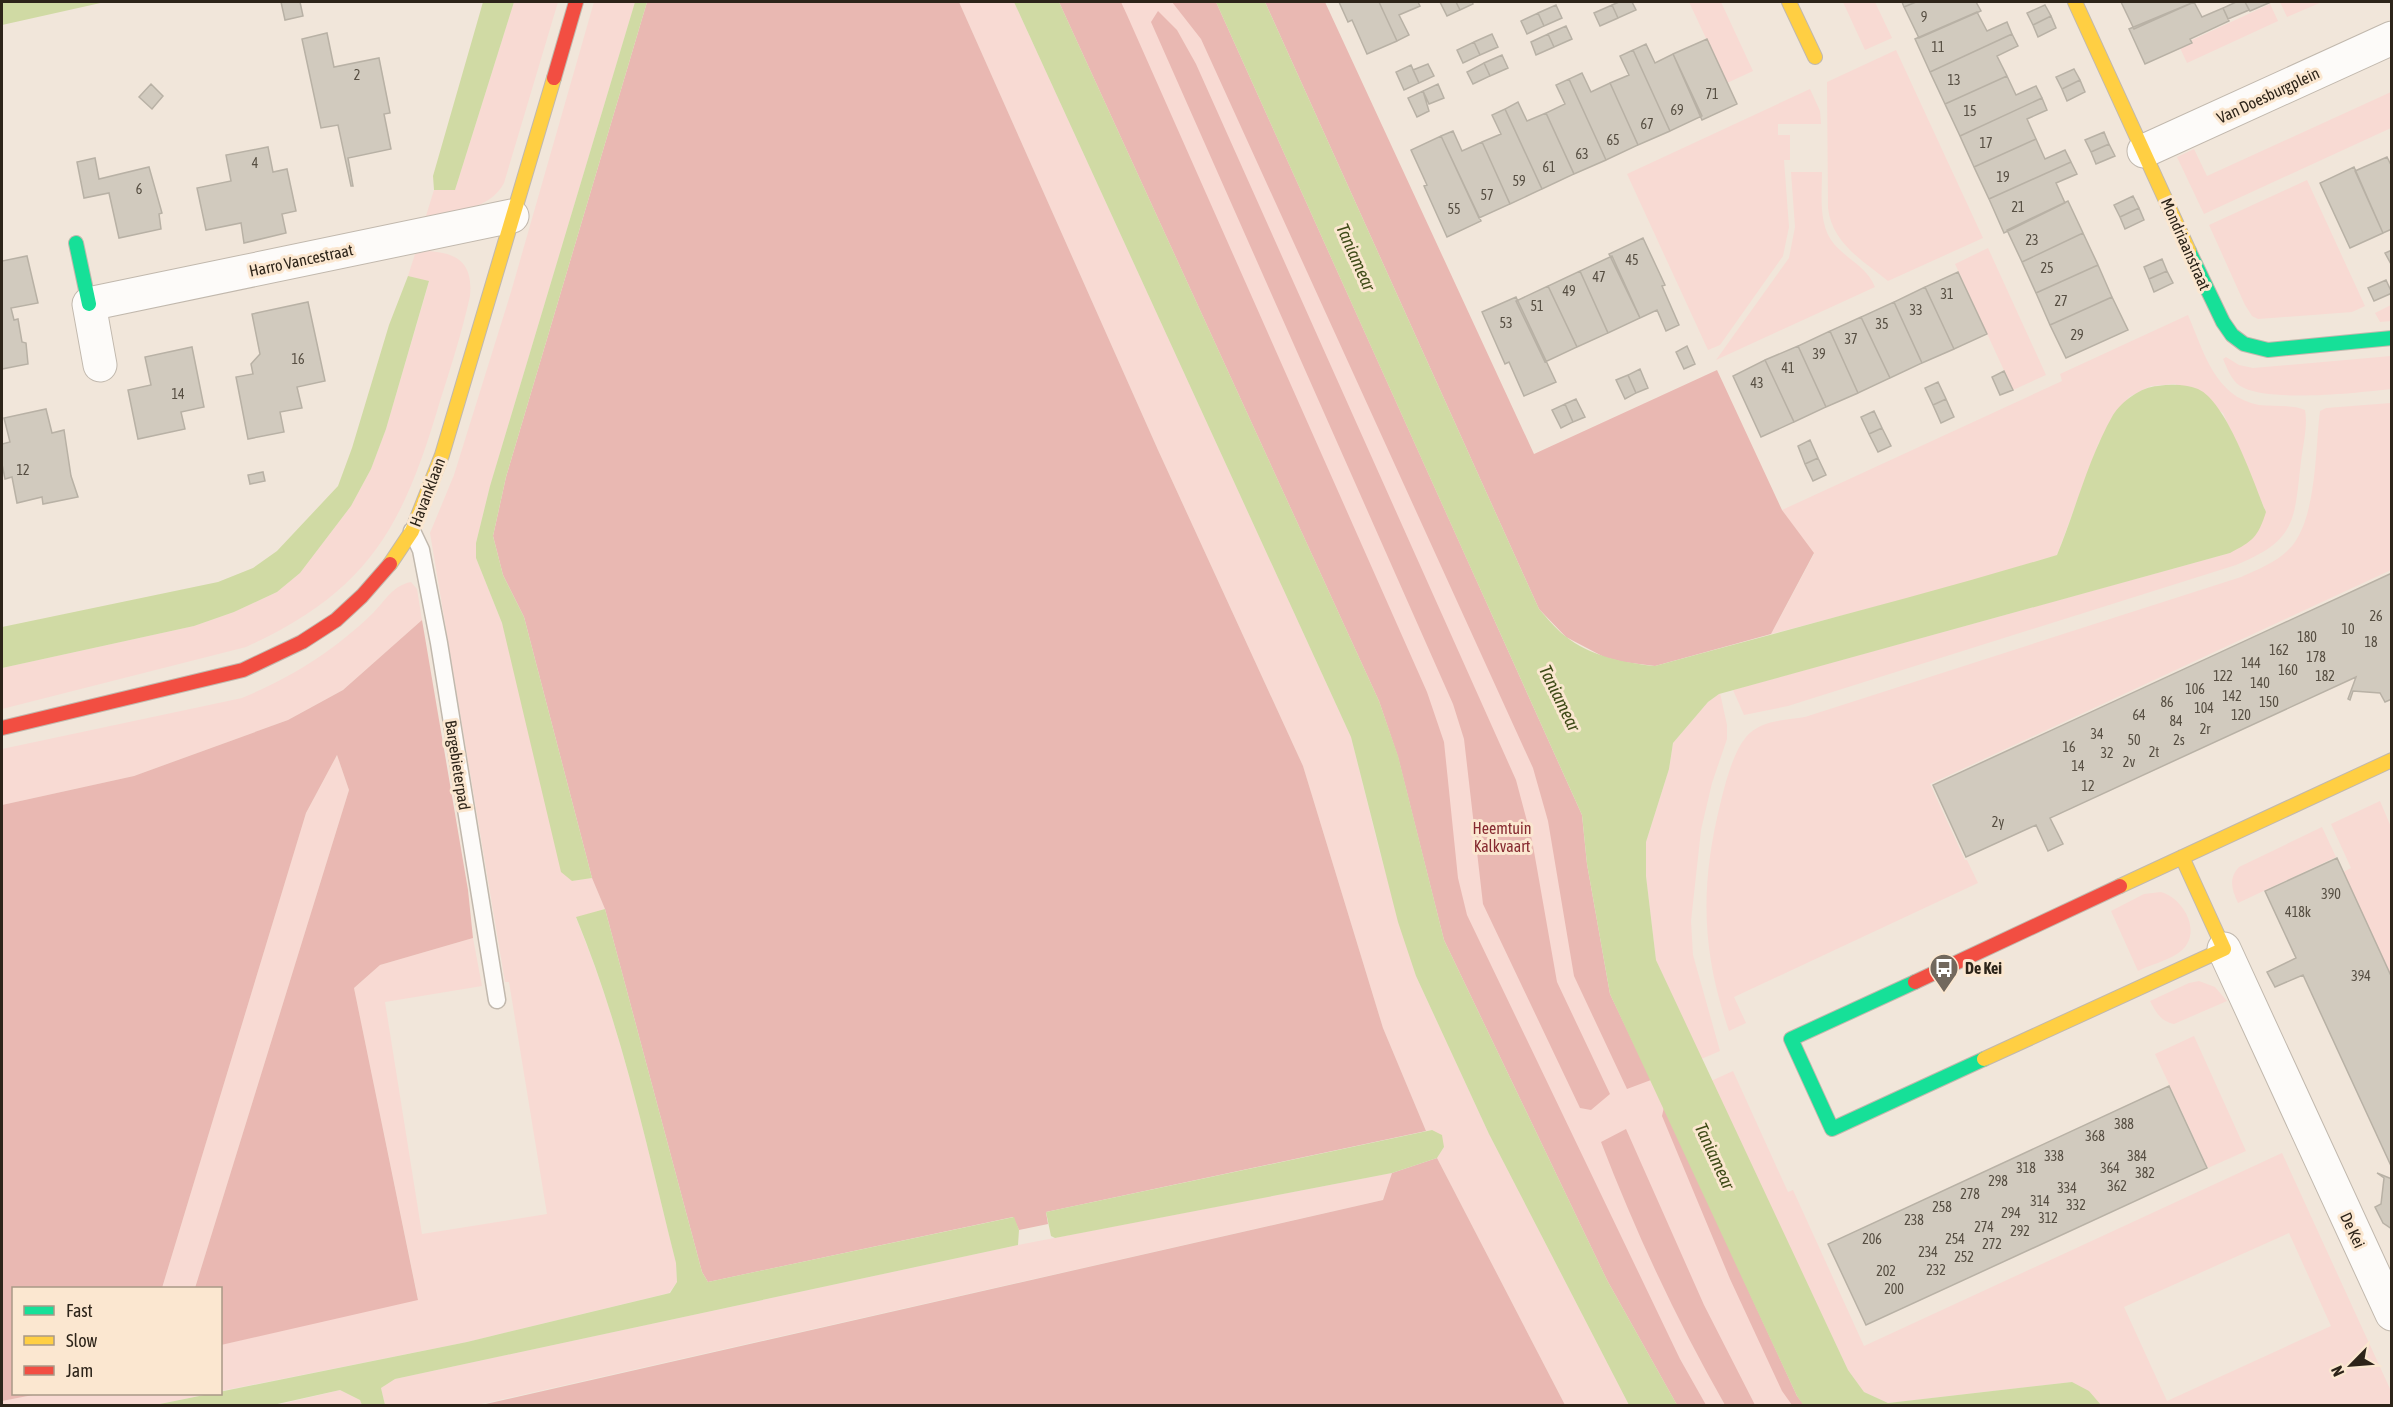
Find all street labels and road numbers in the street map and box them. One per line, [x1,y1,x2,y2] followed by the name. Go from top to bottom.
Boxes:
[2214,63,2323,128] street label: Van Doesburgplein
[2158,195,2214,293] street label: Mondriaanstraat
[247,240,355,280] street label: Harro Vancestraat
[406,455,448,529] street label: Havanklaan
[441,719,474,811] street label: Bargebieterpad
[2337,1209,2369,1251] street label: De Kei

